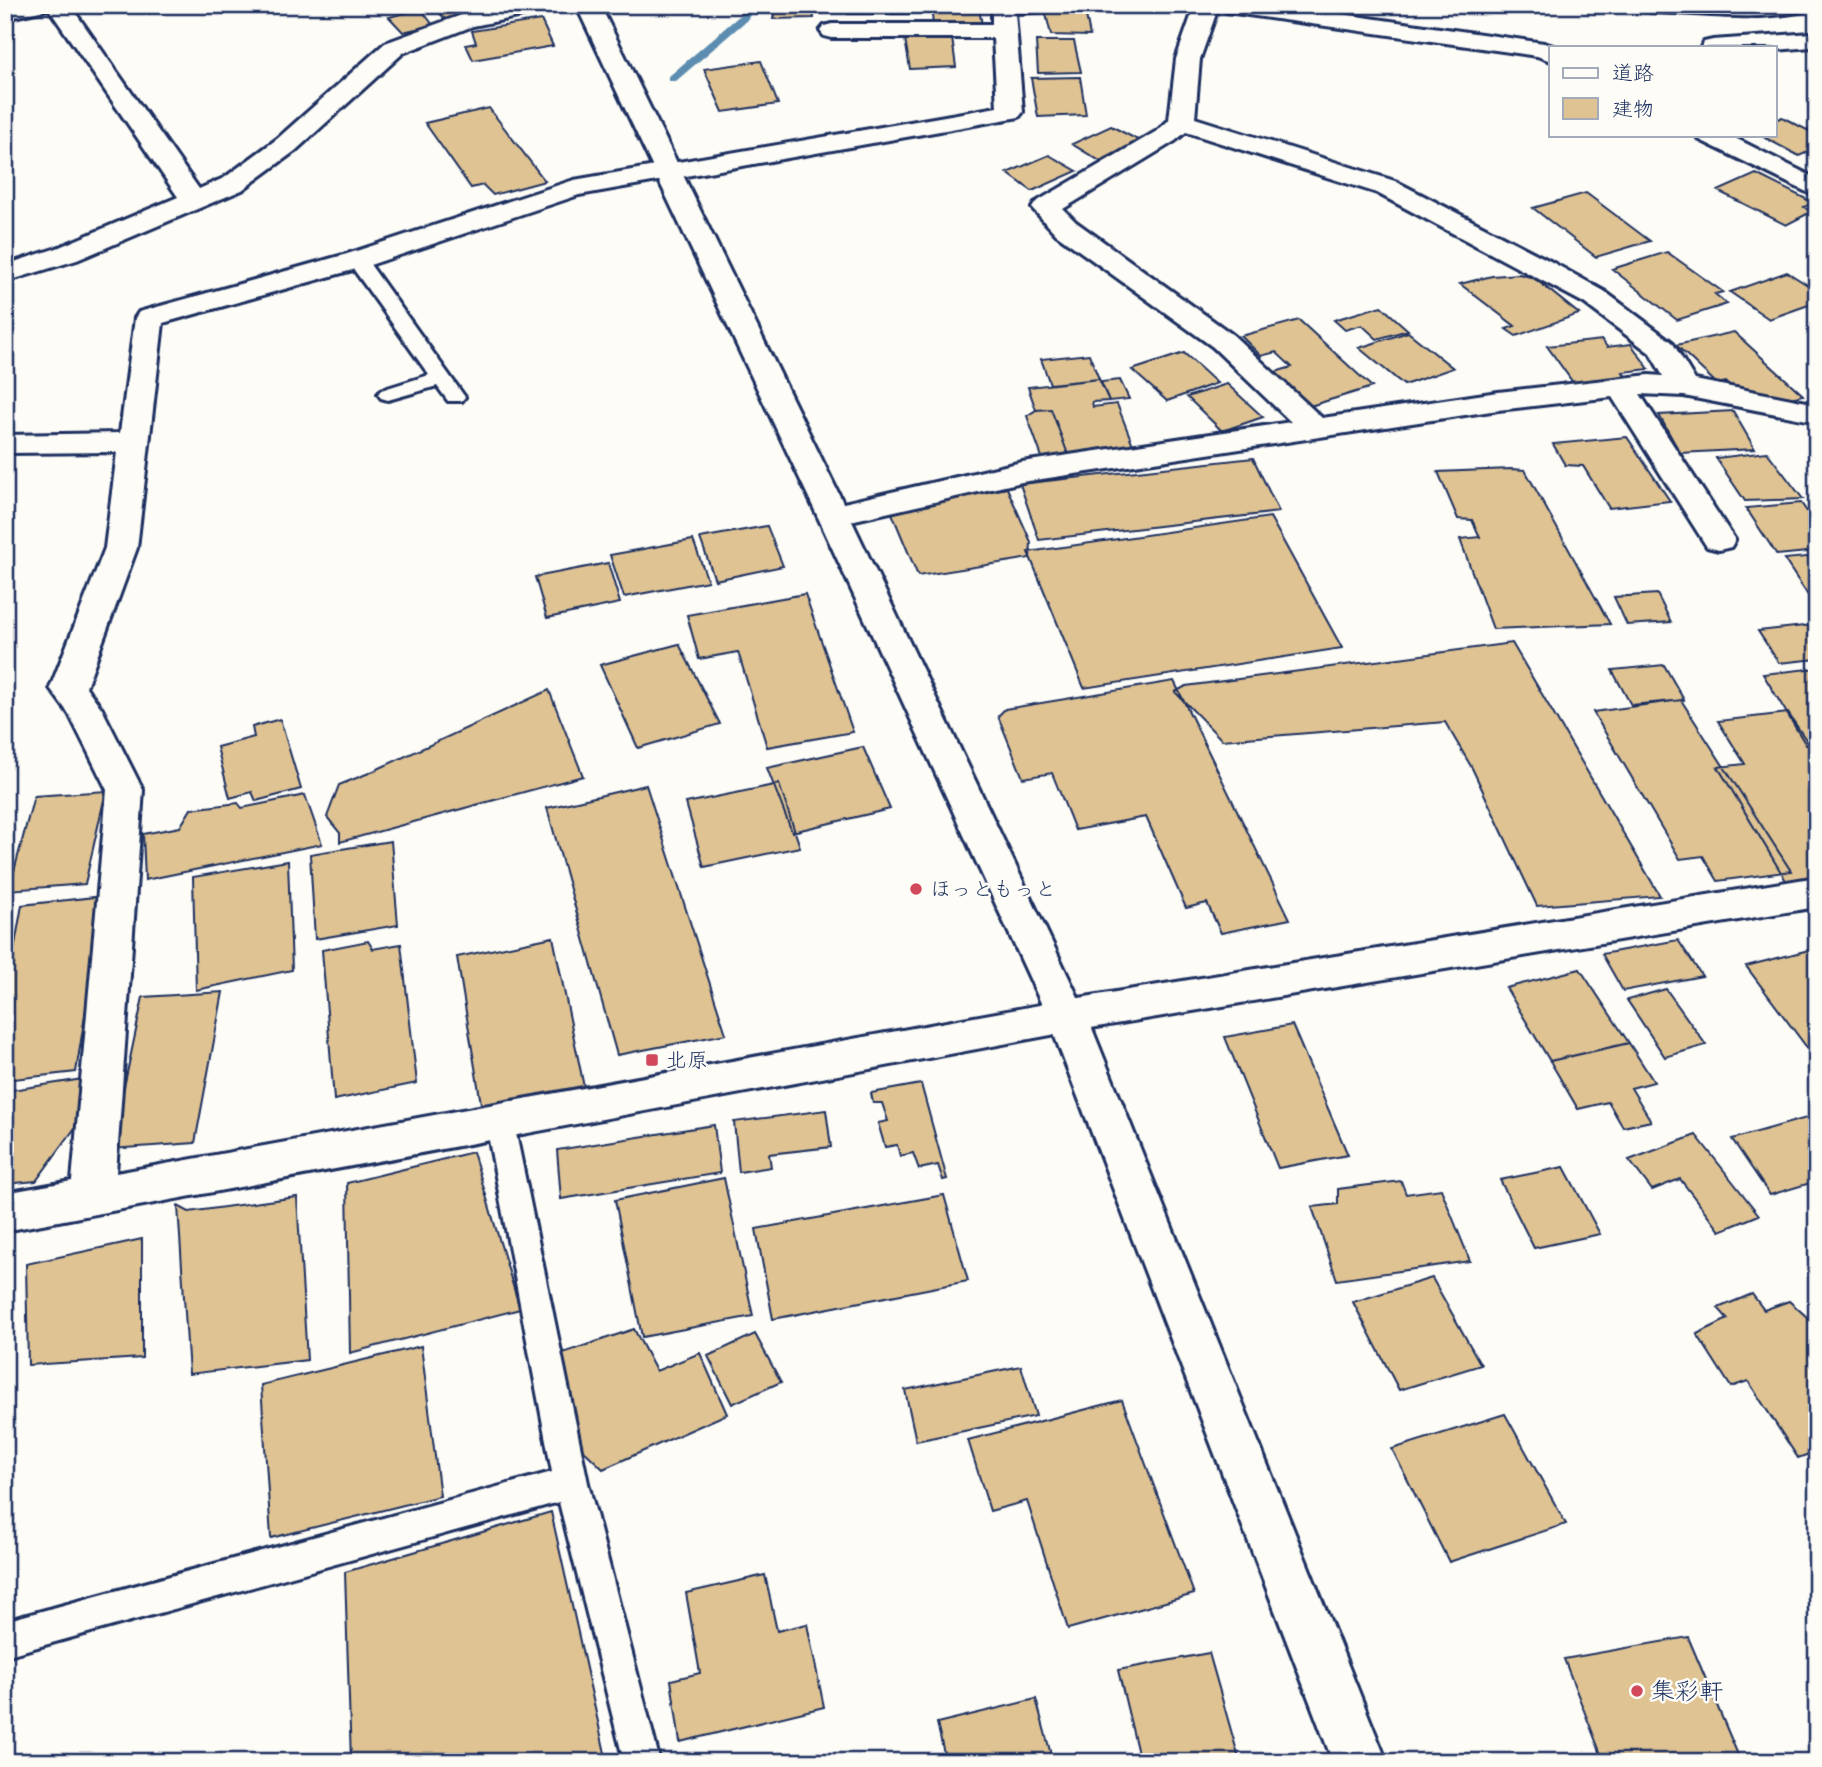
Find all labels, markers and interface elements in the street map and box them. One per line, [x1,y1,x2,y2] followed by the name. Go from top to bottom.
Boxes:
[1549,46,1776,136] legend
[1612,58,1654,87] text: 道路
[1612,94,1654,123] text: 建物
[930,874,1056,903] place label: ほっともっと
[908,881,924,897] marker: ほっともっと
[666,1045,708,1074] place label: 北原
[644,1052,660,1068] marker: 北原
[1651,1674,1723,1706] place label: 集彩軒
[1629,1683,1645,1699] marker: 集彩軒

